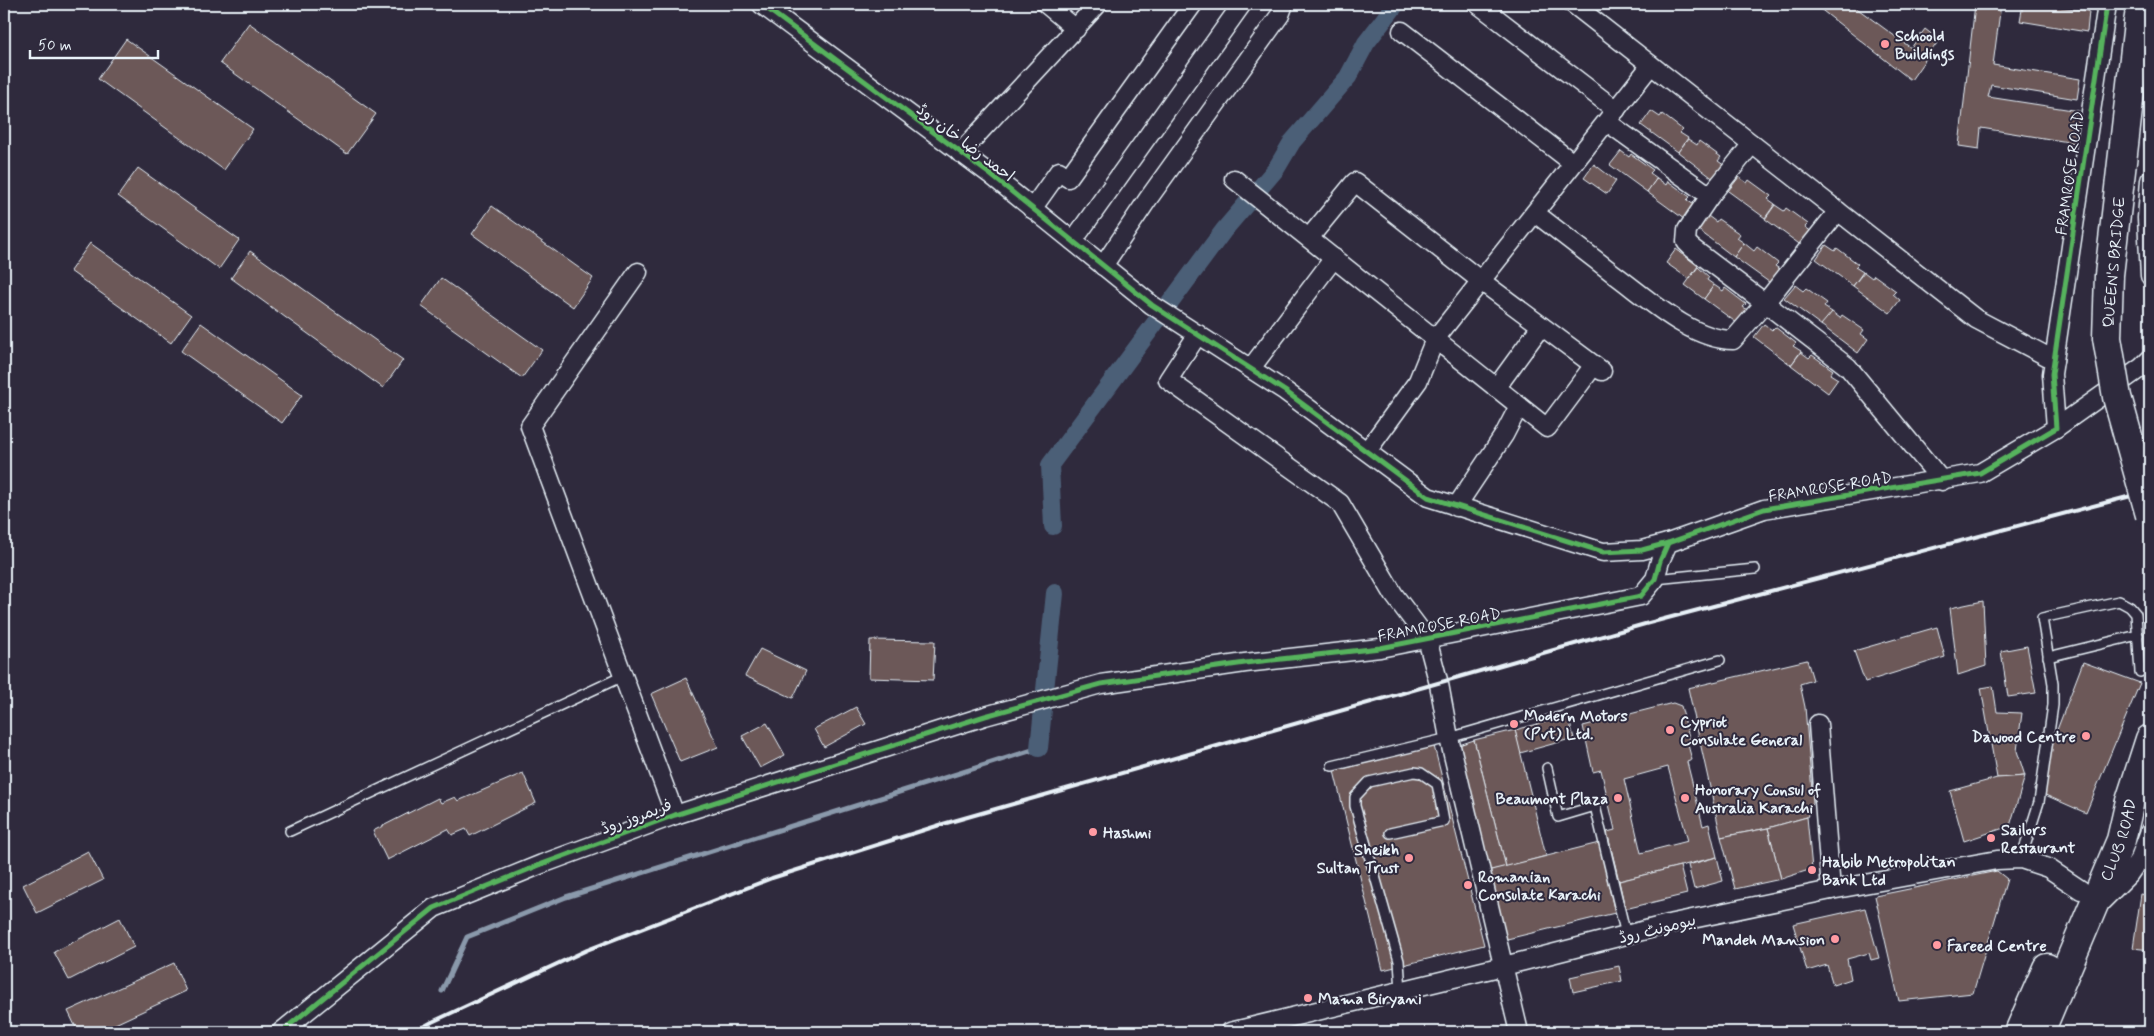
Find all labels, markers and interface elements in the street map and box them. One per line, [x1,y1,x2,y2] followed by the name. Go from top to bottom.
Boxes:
[1895,26,1955,67] place label: Schoold Buildings
[30,28,158,60] scale bar
[38,36,72,56] text: 50 m
[1879,38,1891,50] marker: Schoold Buildings
[912,99,1018,187] street label: احمد رضا خان روڈ
[2051,110,2090,237] street label: FRAMROSE ROAD
[2098,196,2131,329] street label: QUEEN'S BRIDGE
[1767,467,1894,508] street label: FRAMROSE ROAD
[1376,603,1503,648] street label: FRAMROSE ROAD
[1524,706,1628,745] place label: Modern Motors (Pvt) Ltd.
[1680,712,1802,751] place label: Cypriot Consulate General
[1508,718,1520,730] marker: Modern Motors (Pvt) Ltd.
[1664,724,1676,736] marker: Cypriot Consulate General
[1972,727,2076,748] place label: Dawood Centre
[2080,730,2092,742] marker: Dawood Centre
[1695,780,1821,819] place label: Honorary Consul of Australia Karachi
[1495,789,1608,810] place label: Beaumont Plaza
[1612,792,1624,804] marker: Beaumont Plaza
[1679,792,1691,804] marker: Honorary Consul of Australia Karachi
[598,795,675,840] street label: فریمروز روڈ
[2096,797,2142,884] street label: CLUB ROAD
[2001,820,2076,859] place label: Sailors Restaurant
[1103,823,1152,844] place label: Hashmi
[1087,826,1099,838] marker: Hashmi
[1985,832,1997,844] marker: Sailors Restaurant
[1317,840,1400,879] place label: Sheikh Sultan Trust
[1403,852,1415,864] marker: Sheikh Sultan Trust
[1822,852,1956,891] place label: Habib Metropolitan Bank Ltd
[1806,864,1818,876] marker: Habib Metropolitan Bank Ltd
[1478,867,1601,906] place label: Romanian Consulate Karachi
[1462,879,1474,891] marker: Romanian Consulate Karachi
[1617,910,1698,949] street label: بیومونٹ روڈ
[1702,930,1825,951] place label: Mandeh Mansion
[1829,933,1841,945] marker: Mandeh Mansion
[1947,936,2047,957] place label: Fareed Centre
[1931,939,1943,951] marker: Fareed Centre
[1318,989,1422,1010] place label: Mama Biryani
[1302,992,1314,1004] marker: Mama Biryani

